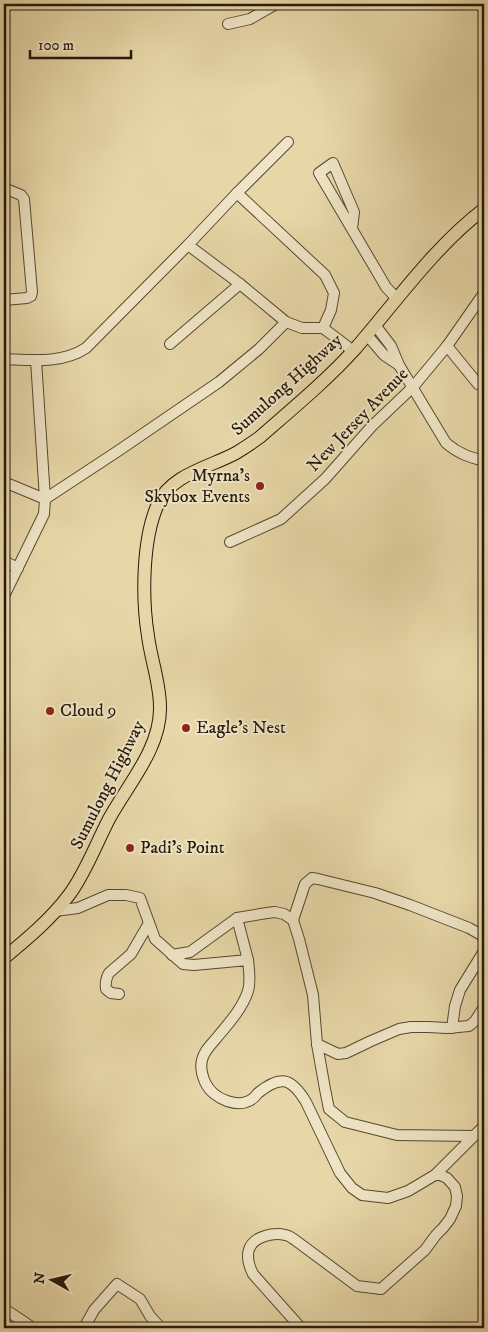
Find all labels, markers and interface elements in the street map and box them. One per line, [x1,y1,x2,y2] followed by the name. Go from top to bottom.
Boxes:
[30,28,131,60] scale bar
[38,36,74,55] text: 100 m
[227,329,347,441] street label: Sumulong Highway
[303,363,413,477] street label: New Jersey Avenue
[144,465,250,508] place label: Myrna's Skybox Events
[254,480,266,492] marker: Myrna's Skybox Events
[60,700,117,722] place label: Cloud 9
[44,705,56,717] marker: Cloud 9
[66,716,150,853] street label: Sumulong Highway
[196,717,286,739] place label: Eagle's Nest
[180,722,192,734] marker: Eagle's Nest
[140,837,225,859] place label: Padi's Point
[124,842,136,854] marker: Padi's Point
[28,1254,78,1304] north arrow
[30,1271,50,1285] text: N

